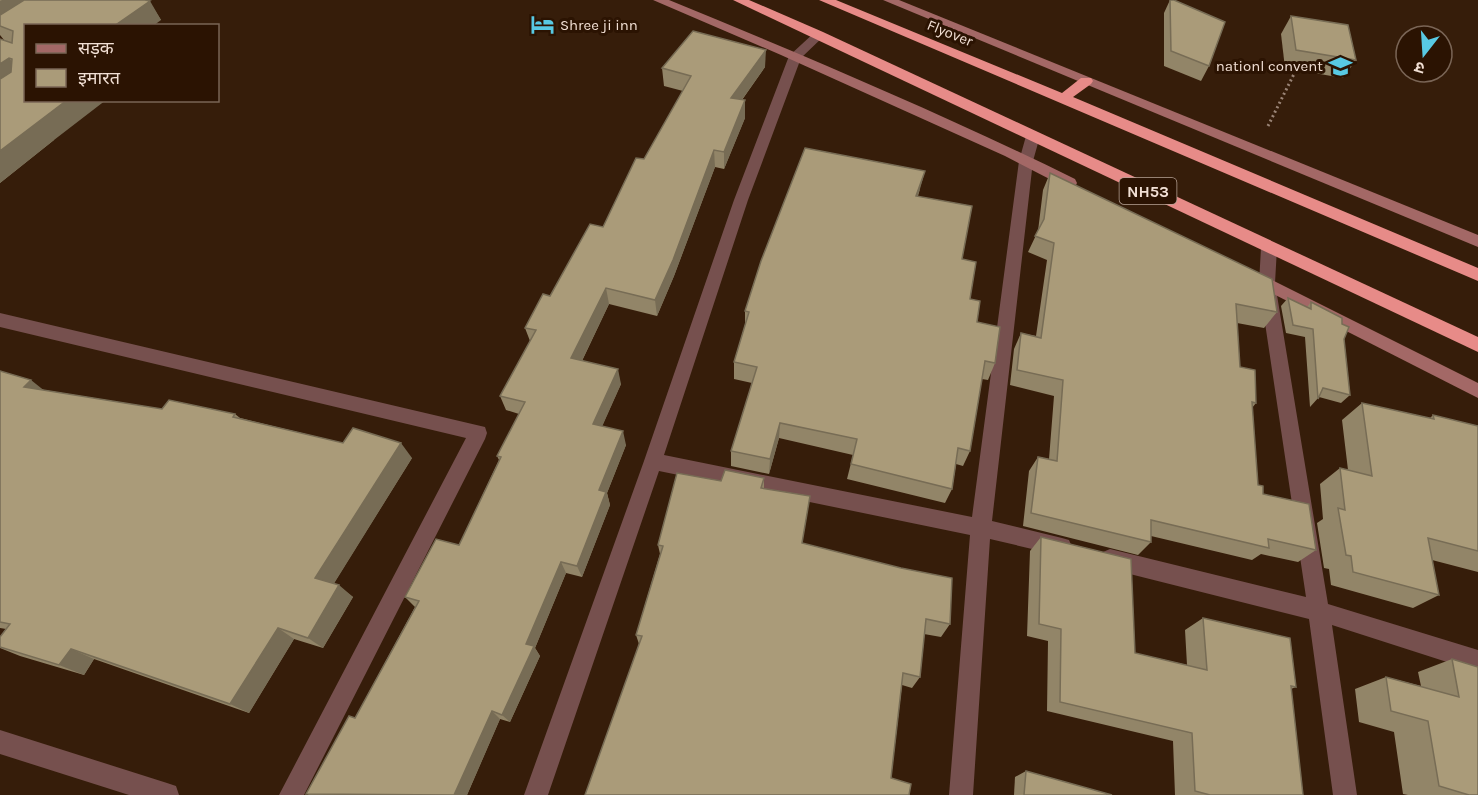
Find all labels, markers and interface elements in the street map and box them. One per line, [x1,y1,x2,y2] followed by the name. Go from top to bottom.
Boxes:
[529,12,555,38] hotel icon: Shree ji inn
[560,16,638,34] place label: Shree ji inn
[924,16,976,51] street label: Flyover
[24,24,219,102] legend
[1394,24,1454,84] north arrow
[78,37,115,59] text: सड़क
[1328,53,1354,79] school or university icon: nationl convent
[1216,57,1323,75] place label: nationl convent
[1412,57,1427,78] text: उ
[78,67,121,89] text: इमारत
[1120,178,1176,204] road number: NH53

